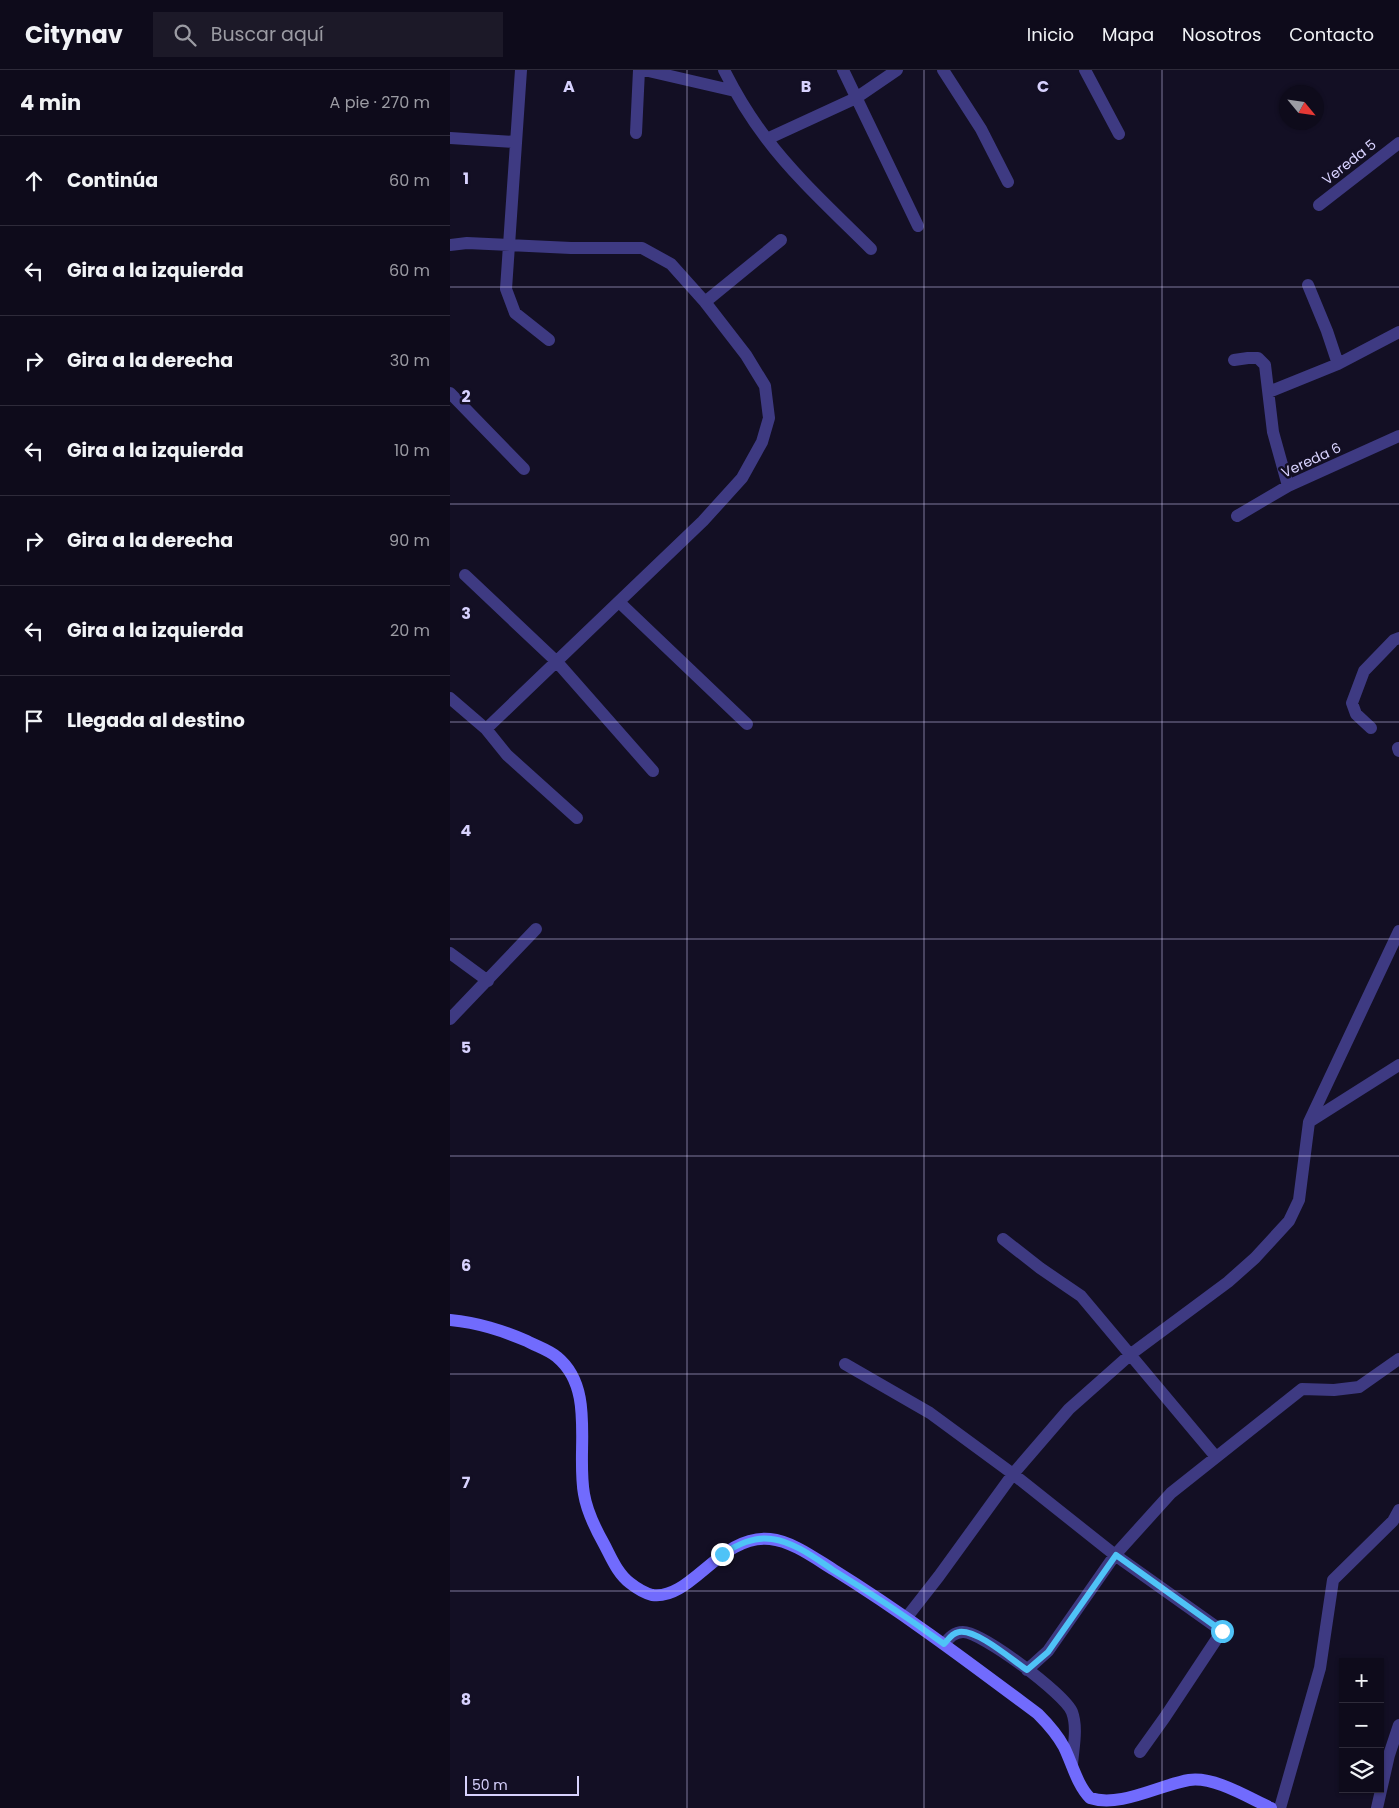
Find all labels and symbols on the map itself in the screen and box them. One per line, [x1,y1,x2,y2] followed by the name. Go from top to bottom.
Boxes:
[563,75,575,98] text: A
[801,75,811,98] text: B
[1037,75,1049,98] text: C
[1279,85,1324,130] north arrow
[1318,135,1380,189] street label: Vereda 5
[463,167,469,190] text: 1
[461,385,471,408] text: 2
[1278,437,1344,483] street label: Vereda 6
[461,602,471,625] text: 3
[461,819,472,842] text: 4
[461,1036,471,1059] text: 5
[461,1254,471,1277] text: 6
[462,1471,471,1494] text: 7
[711,1543,734,1566] route end
[1211,1620,1234,1643] route start
[461,1688,471,1711] text: 8
[465,1773,579,1796] scale bar

